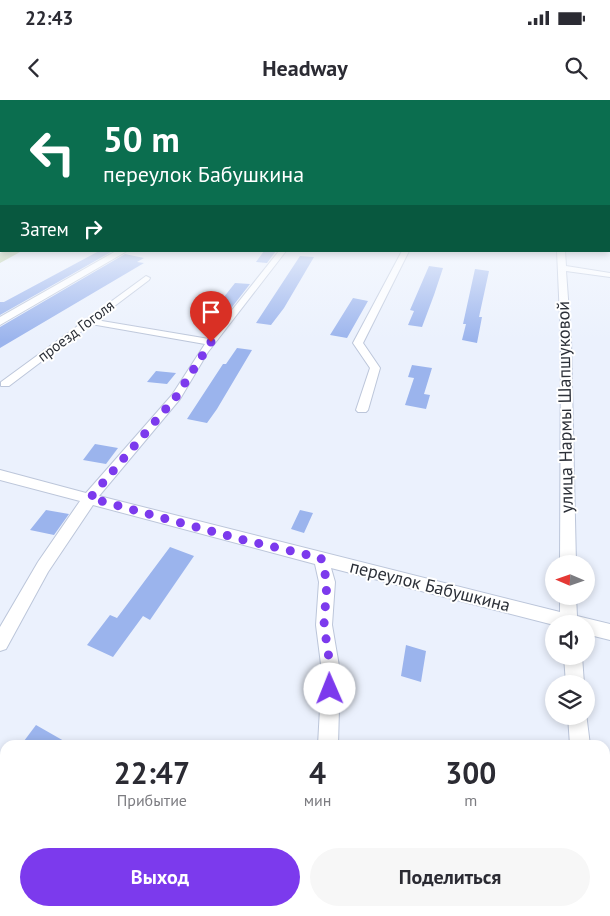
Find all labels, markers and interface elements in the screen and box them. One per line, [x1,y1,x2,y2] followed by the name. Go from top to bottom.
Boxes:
[25,6,73,30] text: 22:43
[20,54,48,82] icon: back
[262,54,348,82] text: Headway
[562,54,590,82] icon: search
[103,116,180,162] text: 50 m
[20,120,85,185] icon: left
[103,160,304,188] text: переулок Бабушкина
[79,215,107,243] icon: right
[20,217,69,241] text: Затем
[190,291,232,342] pin
[33,295,118,366] street label: проезд Гоголя
[197,298,225,326] icon: arrive
[551,301,578,513] street label: улица Нармы Шапшуковой
[347,554,513,617] street label: переулок Бабушкина
[545,555,595,605] north arrow
[545,555,595,725] map controls
[545,615,595,665] button: sound
[303,662,355,714] position arrow
[545,675,595,725] button: layers
[114,753,190,792] text: 22:47
[309,753,326,792] text: 4
[445,753,496,792] text: 300
[117,790,187,810] text: Прибытие
[304,790,331,810] text: мин
[464,790,477,810] text: m
[20,848,300,906] button: Выход
[310,848,590,906] button: Поделиться

